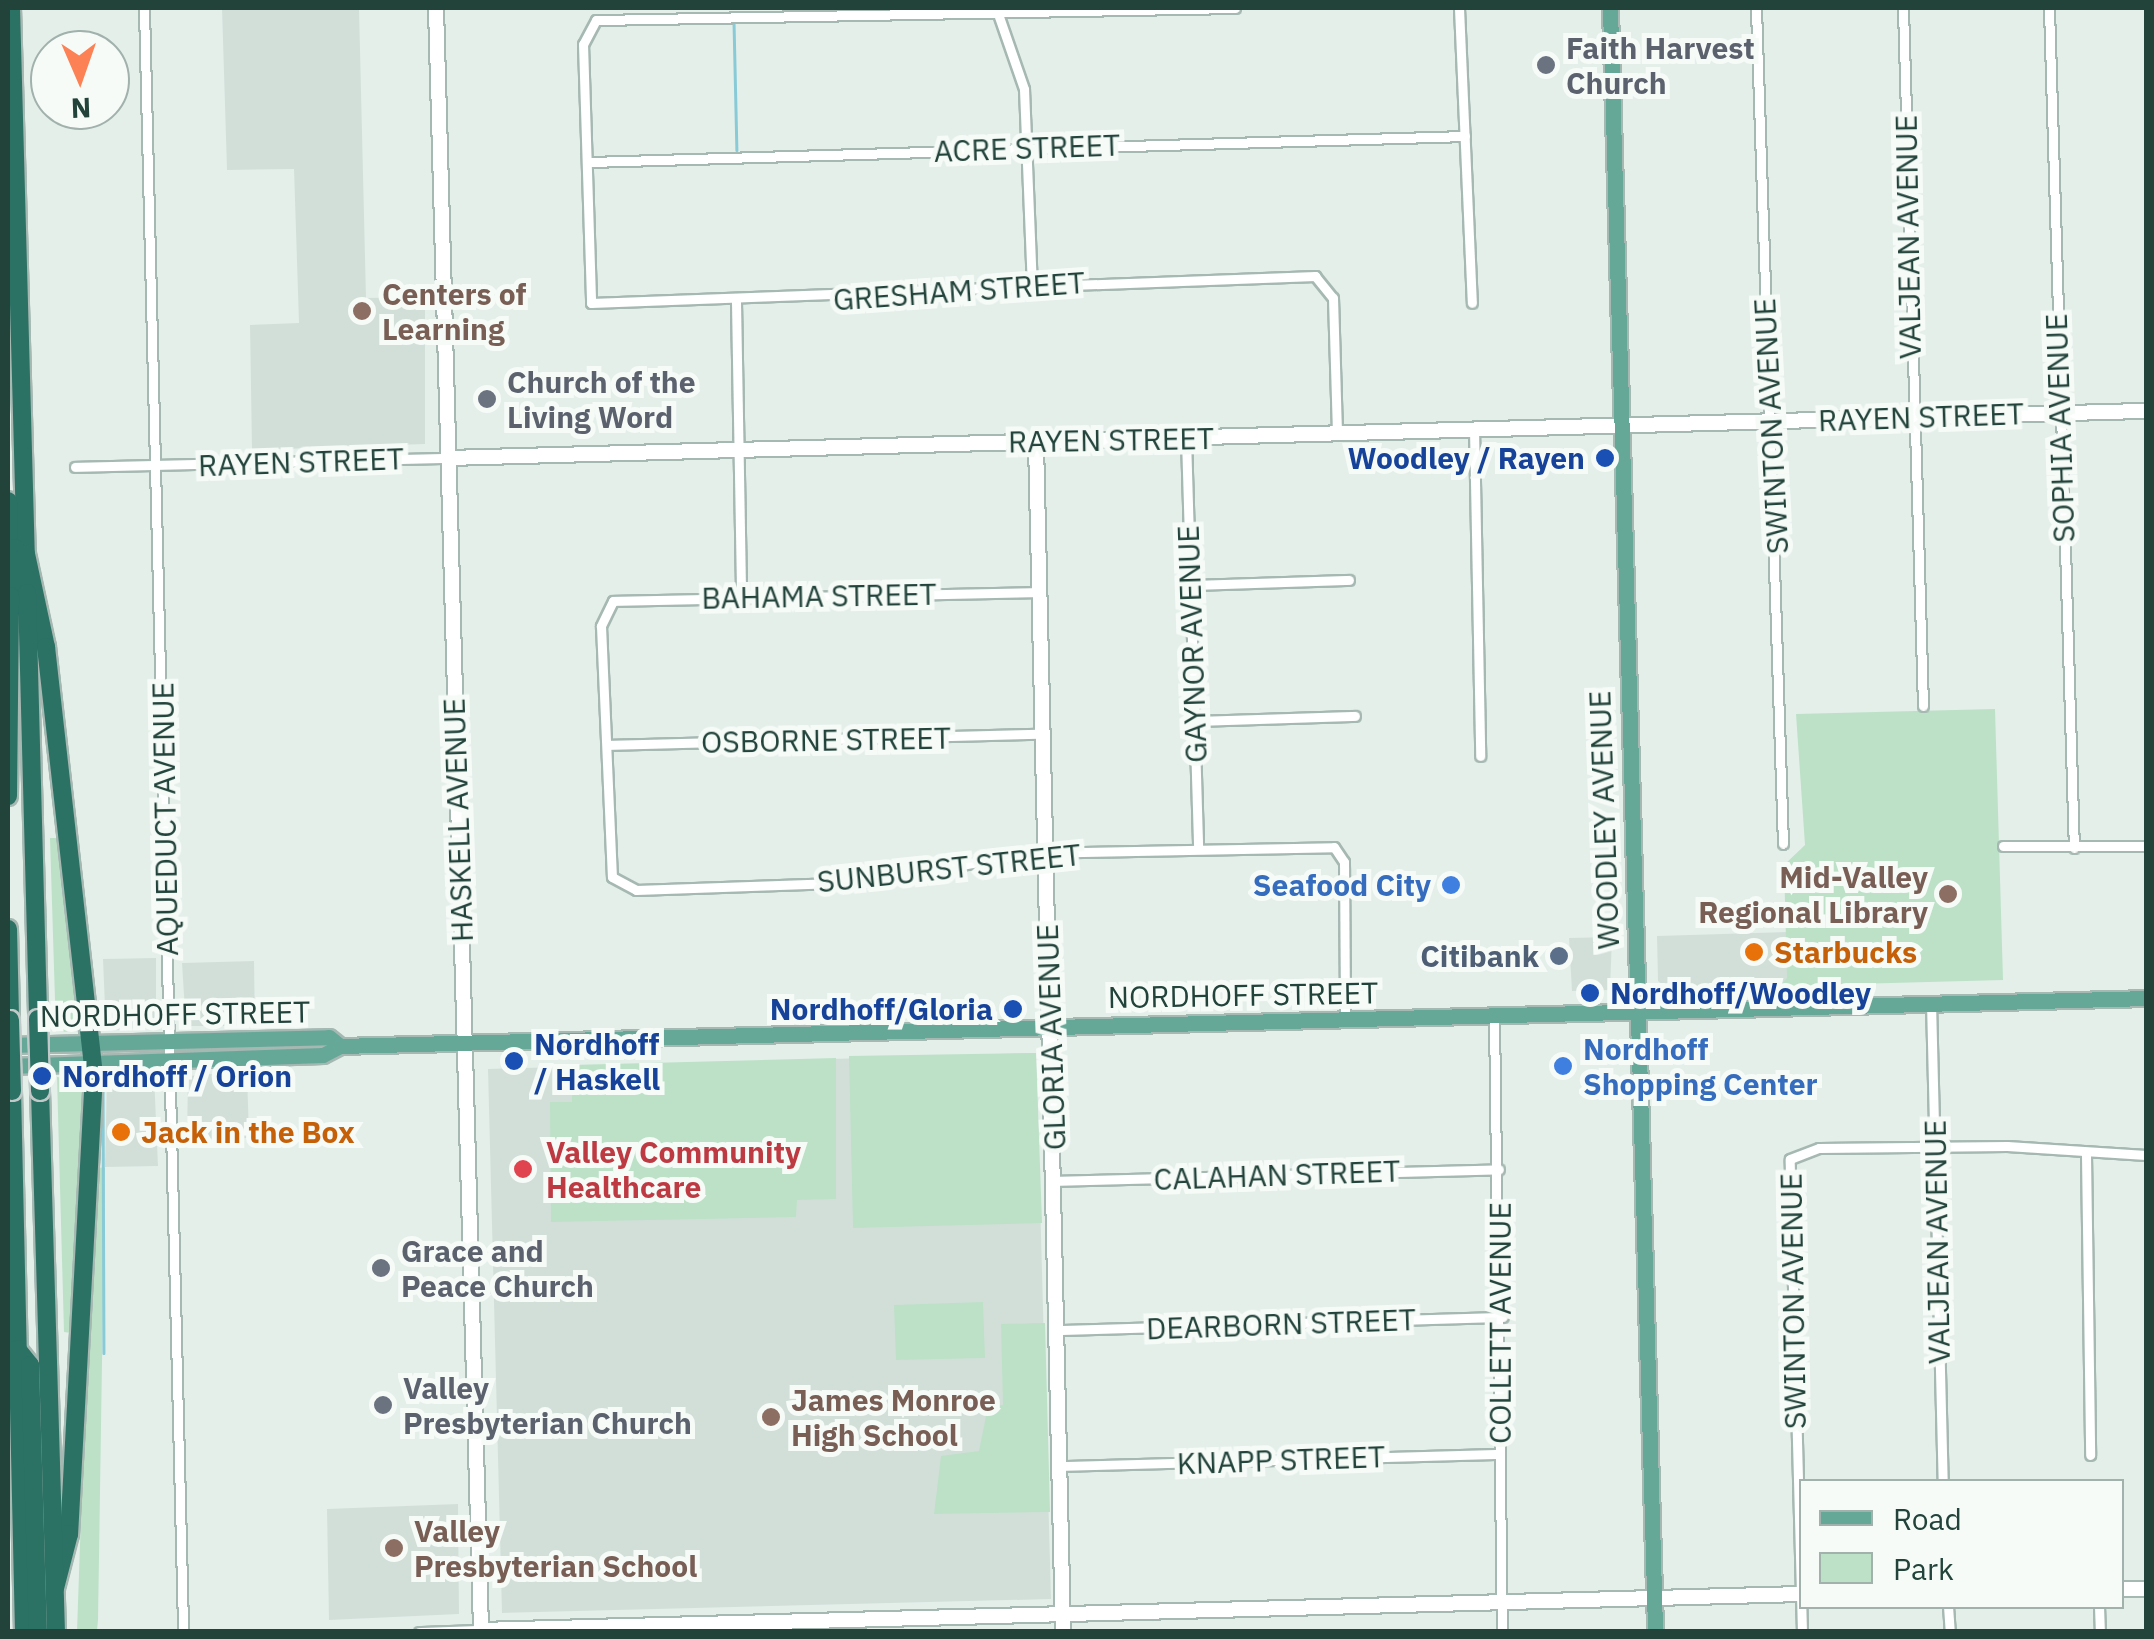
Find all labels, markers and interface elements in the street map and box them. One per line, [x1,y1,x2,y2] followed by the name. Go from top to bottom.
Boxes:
[30,30,130,130] north arrow
[1566,30,1755,100] place label: Faith Harvest Church
[1535,54,1557,76] marker: Faith Harvest Church
[70,90,92,127] text: N
[1888,114,1928,360] street label: VALJEAN AVENUE
[933,127,1121,169] street label: ACRE STREET
[832,264,1086,318] street label: GRESHAM STREET
[382,276,526,346] place label: Centers of Learning
[1746,297,1796,555] street label: SWINTON AVENUE
[351,300,373,322] marker: Centers of Learning
[2038,313,2082,543] street label: SOPHIA AVENUE
[507,364,696,434] place label: Church of the Living Word
[476,388,498,410] marker: Church of the Living Word
[1817,395,2025,439] street label: RAYEN STREET
[1008,420,1214,460] street label: RAYEN STREET
[197,440,405,484] street label: RAYEN STREET
[1348,440,1585,476] place label: Woodley / Rayen
[1594,447,1616,469] marker: Woodley / Rayen
[1170,525,1214,763] street label: GAYNOR AVENUE
[701,576,937,616] street label: BAHAMA STREET
[145,682,185,956] street label: AQUEDUCT AVENUE
[1581,690,1627,950] street label: WOODLEY AVENUE
[436,697,480,943] street label: HASKELL AVENUE
[701,720,951,760] street label: OSBORNE STREET
[815,836,1083,900] street label: SUNBURST STREET
[1698,859,1928,930] place label: Mid-Valley Regional Library
[1253,867,1431,903] place label: Seafood City
[1440,874,1462,896] marker: Seafood City
[1937,883,1959,905] marker: Mid-Valley Regional Library
[1029,923,1073,1151] street label: GLORIA AVENUE
[1774,934,1917,970] place label: Starbucks
[1420,938,1539,974] place label: Citibank
[1743,941,1765,963] marker: Starbucks
[1548,945,1570,967] marker: Citibank
[1108,975,1378,1015] street label: NORDHOFF STREET
[1610,975,1871,1011] place label: Nordhoff/Woodley
[1579,982,1601,1004] marker: Nordhoff/Woodley
[770,991,993,1027] place label: Nordhoff/Gloria
[40,994,310,1034] street label: NORDHOFF STREET
[1002,998,1024,1020] marker: Nordhoff/Gloria
[534,1026,660,1096] place label: Nordhoff / Haskell
[1583,1031,1818,1102] place label: Nordhoff Shopping Center
[503,1050,525,1072] marker: Nordhoff / Haskell
[1552,1055,1574,1077] marker: Nordhoff Shopping Center
[62,1058,292,1094] place label: Nordhoff / Orion
[31,1065,53,1087] marker: Nordhoff / Orion
[141,1114,355,1150] place label: Jack in the Box
[1917,1119,1957,1365] street label: VALJEAN AVENUE
[110,1121,132,1143] marker: Jack in the Box
[546,1134,801,1204] place label: Valley Community Healthcare
[1153,1153,1401,1197] street label: CALAHAN STREET
[510,1156,536,1182] marker: Valley Community Healthcare
[1773,1173,1813,1429] street label: SWINTON AVENUE
[1482,1202,1518,1444] street label: COLLETT AVENUE
[401,1233,594,1304] place label: Grace and Peace Church
[370,1257,392,1279] marker: Grace and Peace Church
[1145,1301,1417,1347] street label: DEARBORN STREET
[403,1370,692,1440] place label: Valley Presbyterian Church
[791,1382,996,1452] place label: James Monroe High School
[372,1394,394,1416] marker: Valley Presbyterian Church
[760,1406,782,1428] marker: James Monroe High School
[1176,1438,1386,1482] street label: KNAPP STREET
[1799,1479,2124,1609] legend
[1893,1499,1962,1538] text: Road
[414,1513,697,1584] place label: Valley Presbyterian School
[383,1537,405,1559] marker: Valley Presbyterian School
[1893,1549,1954,1588] text: Park

